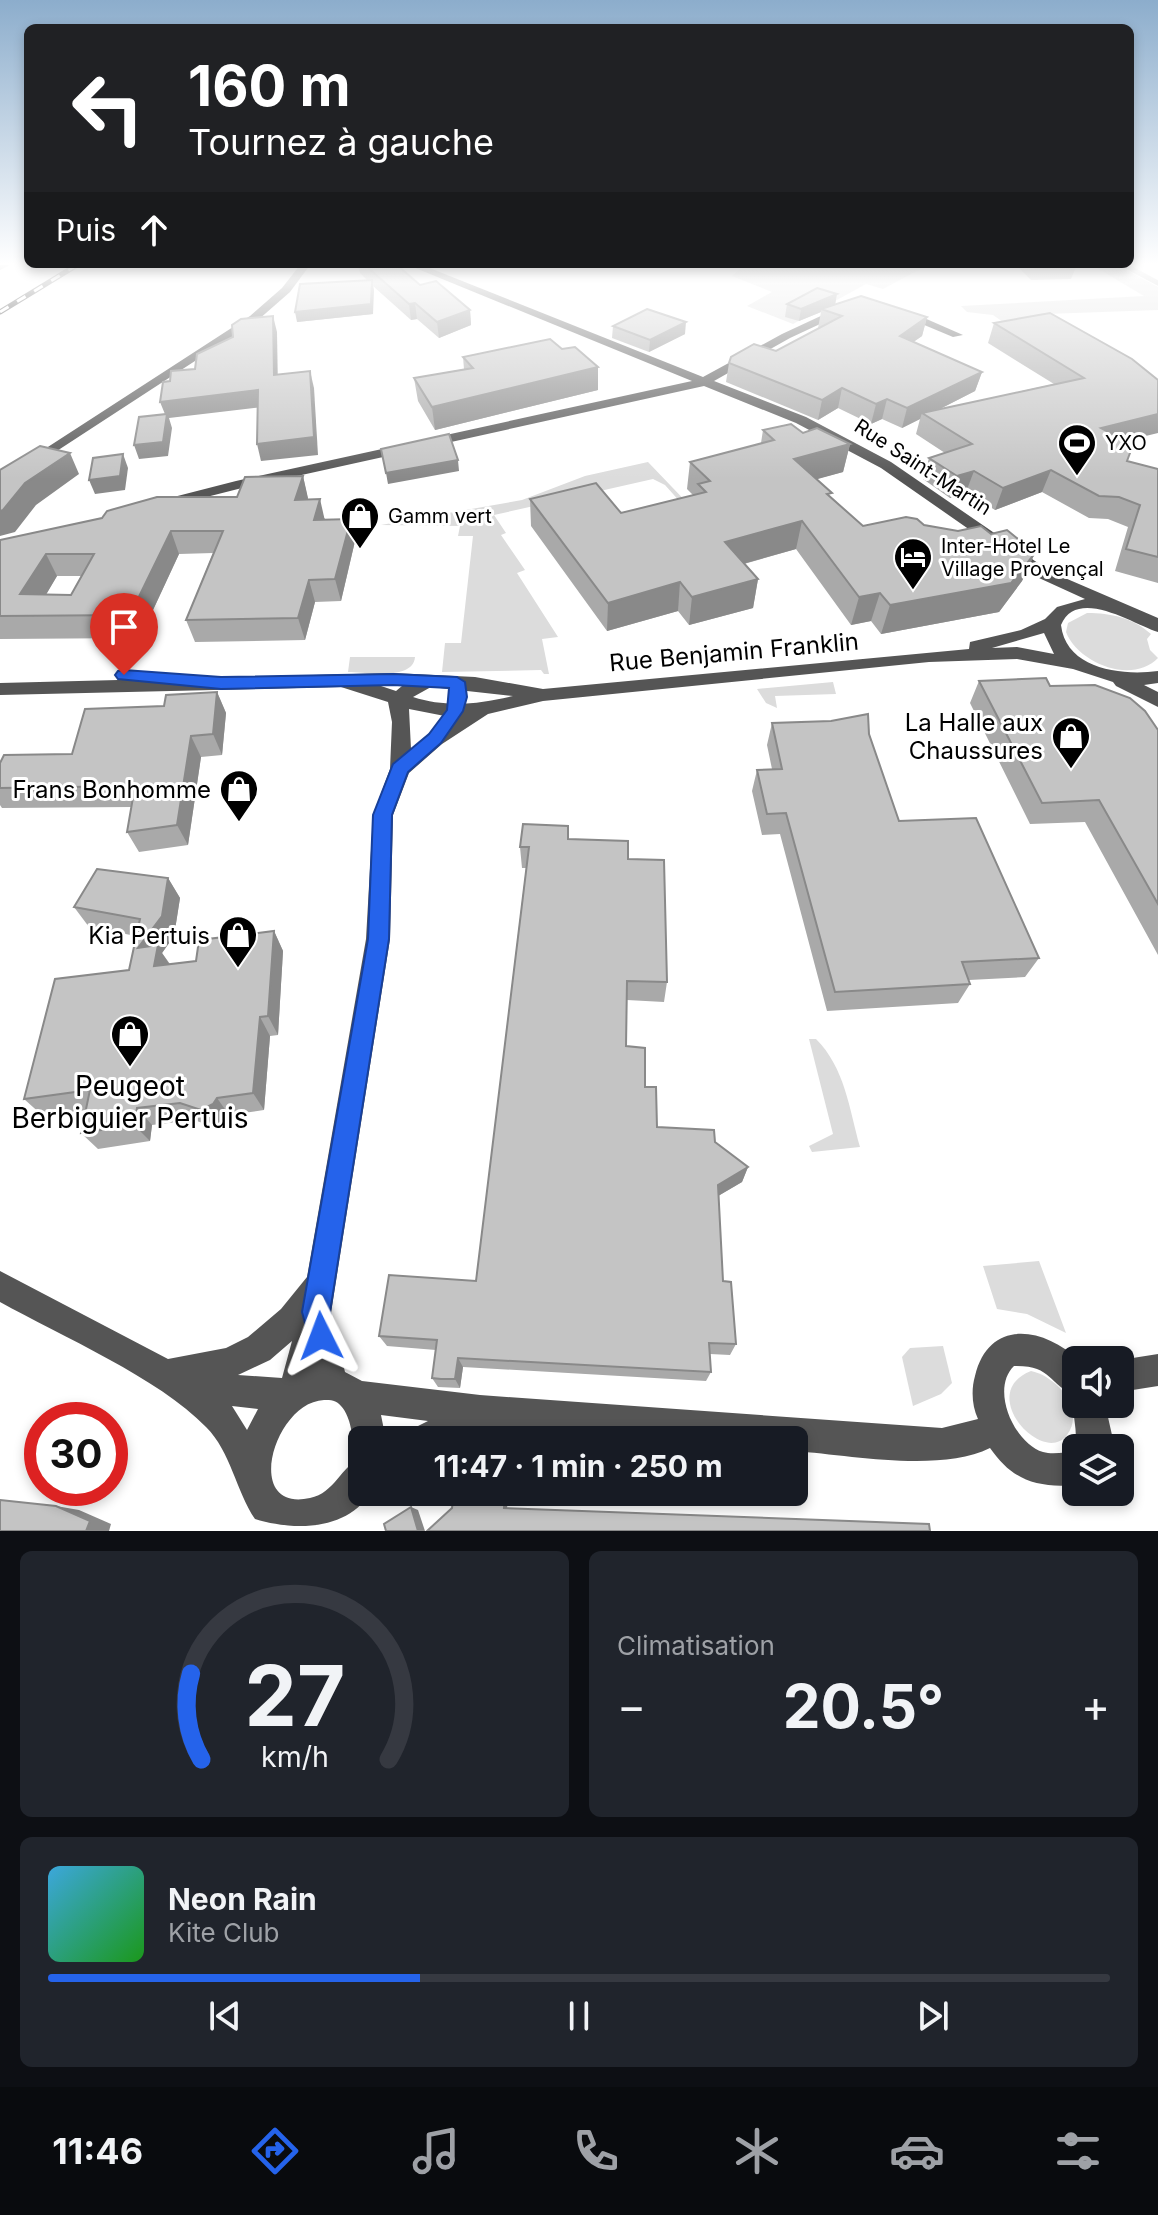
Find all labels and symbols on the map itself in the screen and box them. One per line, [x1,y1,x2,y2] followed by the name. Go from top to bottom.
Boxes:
[850,414,996,520] street label: Rue Saint-Martin
[1056,422,1098,477] sports icon: YXO
[1105,431,1147,455] place label: YXO
[339,495,381,550] shop icon: Gamm vert
[388,504,492,528] place label: Gamm vert
[941,534,1104,581] place label: Inter-Hotel Le Village Provençal
[892,536,934,591] hotel icon: Inter-Hotel Le Village Provençal
[90,593,158,675] pin
[608,627,860,677] street label: Rue Benjamin Franklin
[905,708,1043,765] place label: La Halle aux Chaussures
[1050,715,1092,770] shop icon: La Halle aux Chaussures
[218,768,260,823] shop icon: Frans Bonhomme
[13,775,211,804] place label: Frans Bonhomme
[217,914,259,969] shop icon: Kia Pertuis
[88,921,210,950] place label: Kia Pertuis
[109,1013,151,1068] shop icon: Peugeot Berbiguier Pertuis
[11,1069,249,1135] place label: Peugeot Berbiguier Pertuis
[279,1294,363,1378] position arrow
[24,1402,128,1506] speed limit sign: 30

